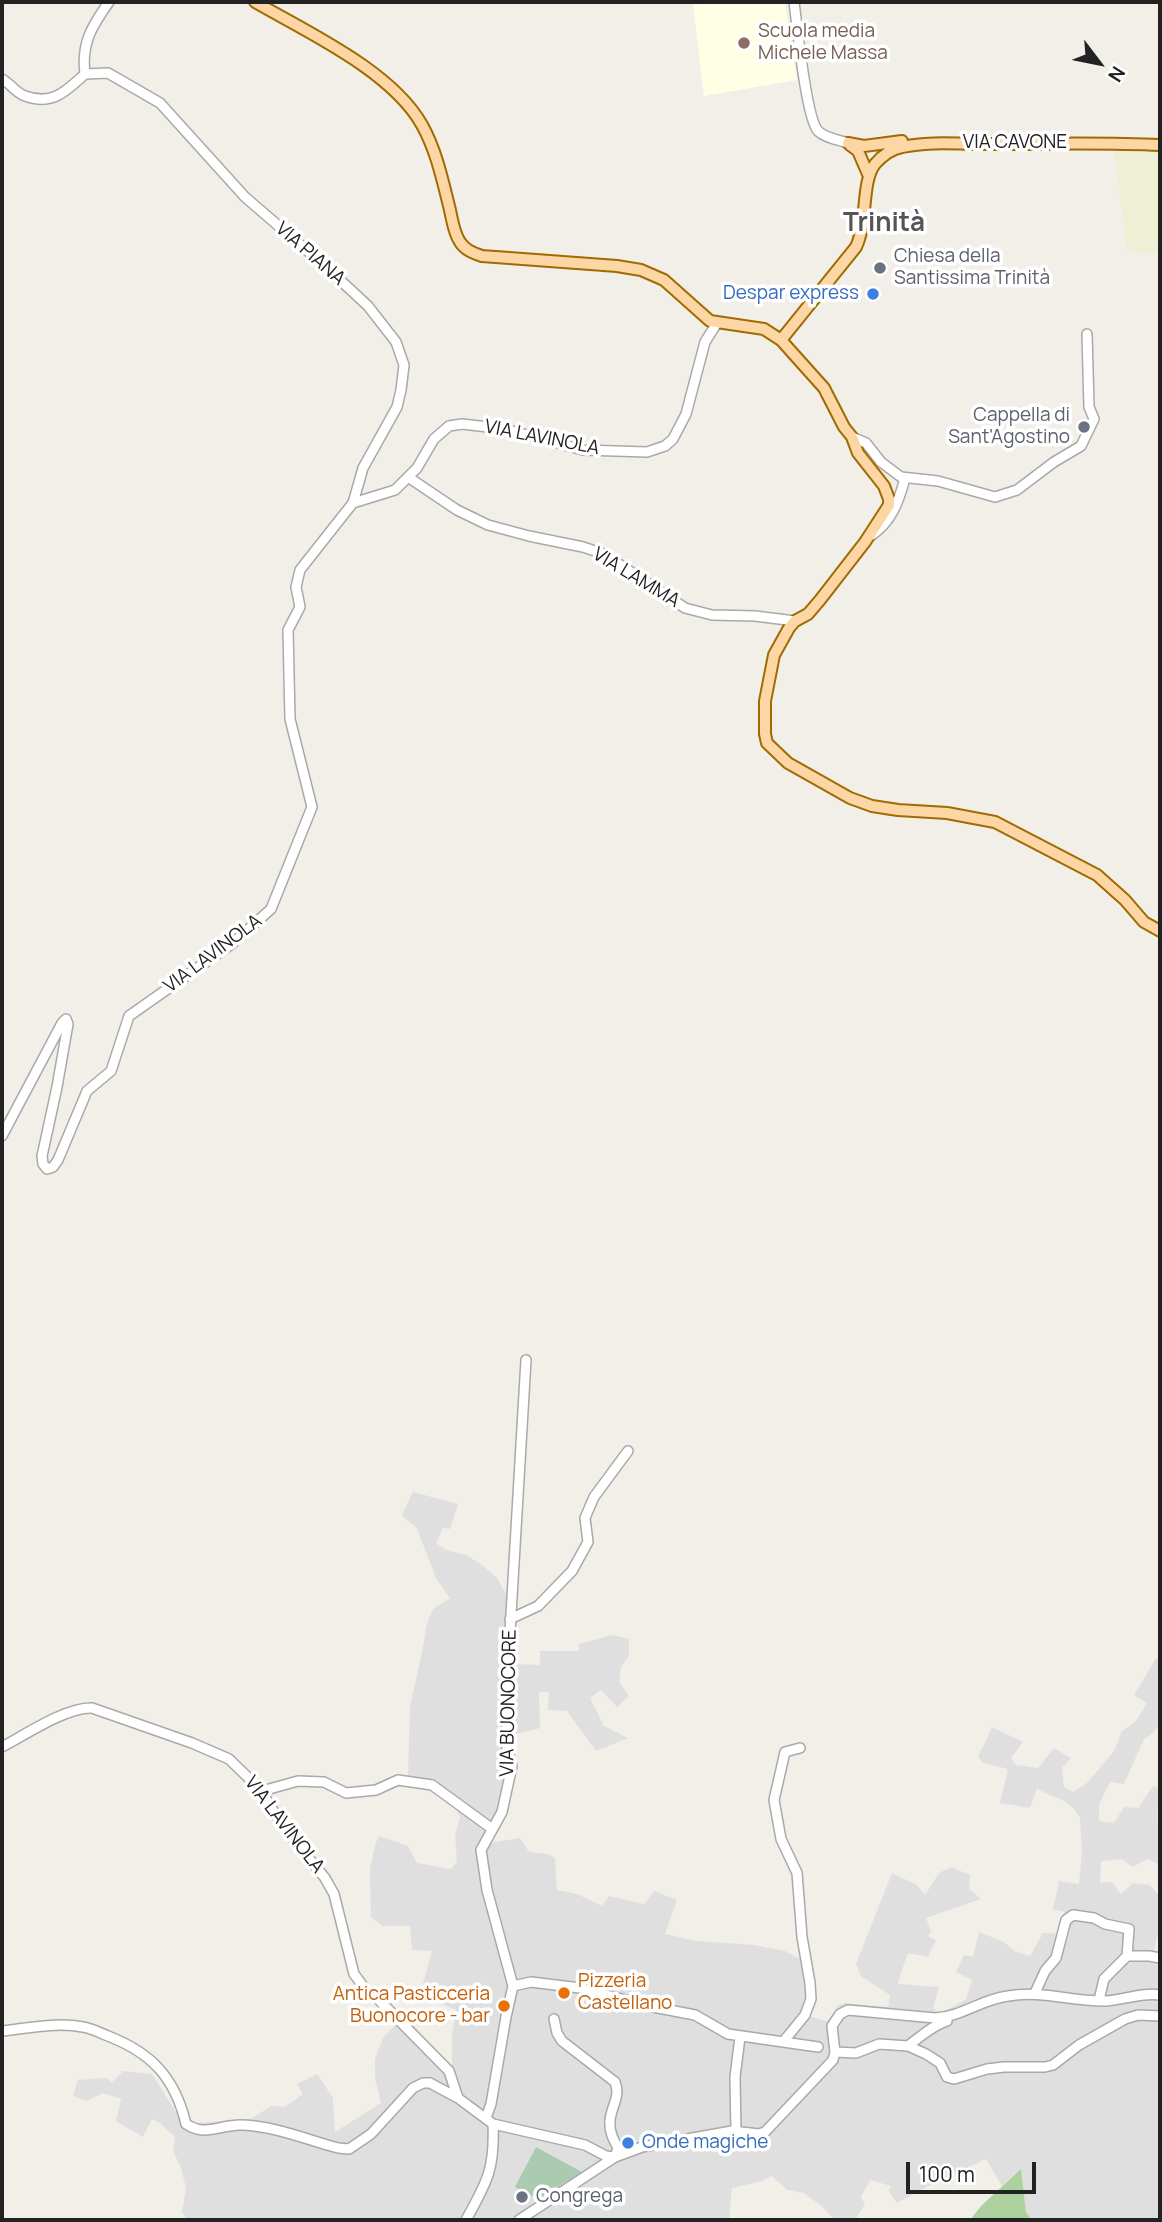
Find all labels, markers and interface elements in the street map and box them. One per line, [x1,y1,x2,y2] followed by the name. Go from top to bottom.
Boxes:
[758,21,888,65] place label: Scuola media Michele Massa
[1064,28,1134,98] north arrow
[736,35,752,51] marker: Scuola media Michele Massa
[1102,61,1131,87] text: N
[963,132,1067,154] street label: VIA CAVONE
[843,208,925,240] district label: Trinità
[271,218,349,290] street label: VIA PIANA
[894,246,1050,290] place label: Chiesa della Santissima Trinità
[872,260,888,276] marker: Chiesa della Santissima Trinità
[723,283,859,305] place label: Despar express
[865,286,881,302] marker: Despar express
[948,405,1070,449] place label: Cappella di Sant'Agostino
[483,416,601,460] street label: VIA LAVINOLA
[1076,419,1092,435] marker: Cappella di Sant'Agostino
[588,543,684,613] street label: VIA LAMMA
[160,910,266,998] street label: VIA LAVINOLA
[496,1629,522,1777] street label: VIA BUONOCORE
[239,1772,329,1878] street label: VIA LAVINOLA
[578,1971,672,2015] place label: Pizzeria Castellano
[333,1984,490,2028] place label: Antica Pasticceria Buonocore - bar
[556,1985,572,2001] marker: Pizzeria Castellano
[496,1998,512,2014] marker: Antica Pasticceria Buonocore - bar
[642,2132,768,2154] place label: Onde magiche
[620,2135,636,2151] marker: Onde magiche
[910,2148,1040,2192] scale bar
[919,2160,975,2188] text: 100 m
[536,2186,623,2208] place label: Congrega
[514,2189,530,2205] marker: Congrega

